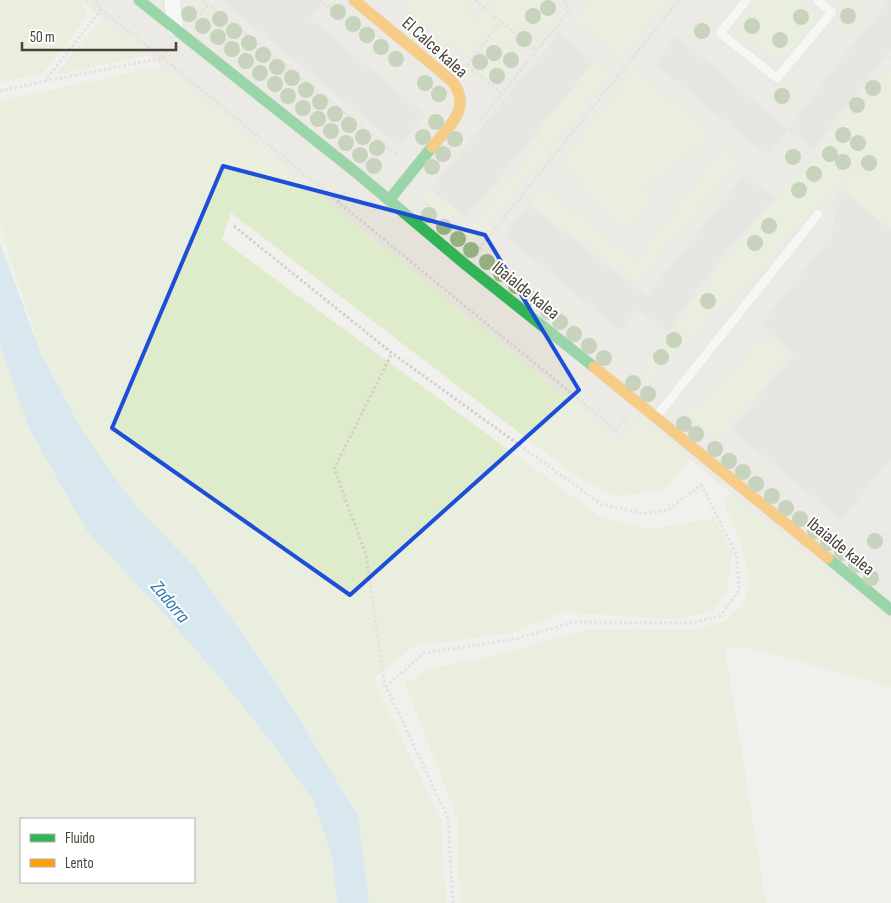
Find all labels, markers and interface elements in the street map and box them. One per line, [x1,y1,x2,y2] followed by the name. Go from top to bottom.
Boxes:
[398,13,472,82] street label: El Calce kalea
[22,20,176,52] scale bar
[30,28,55,47] text: 50 m
[488,257,564,324] street label: Ibaialde kalea
[803,513,879,580] street label: Ibaialde kalea
[145,575,194,628] water label: Zadorra
[20,818,195,883] legend
[65,829,95,848] text: Fluido
[65,854,94,873] text: Lento

